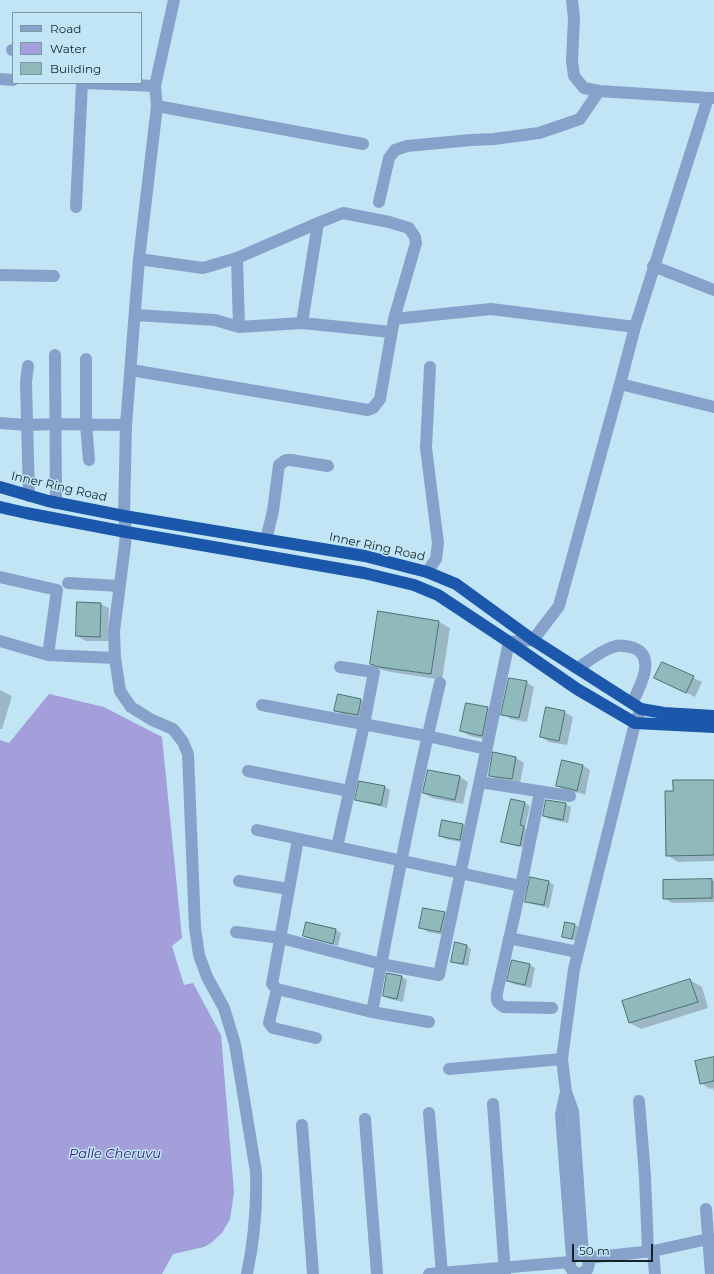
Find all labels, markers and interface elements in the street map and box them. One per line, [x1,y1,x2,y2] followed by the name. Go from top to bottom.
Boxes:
[12,12,142,84] legend
[50,21,81,36] text: Road
[50,41,86,56] text: Water
[50,61,101,76] text: Building
[10,469,108,505] street label: Inner Ring Road
[328,530,426,564] street label: Inner Ring Road
[69,1146,161,1162] water label: Palle Cheruvu
[574,1236,655,1262] scale bar
[579,1243,610,1258] text: 50 m

